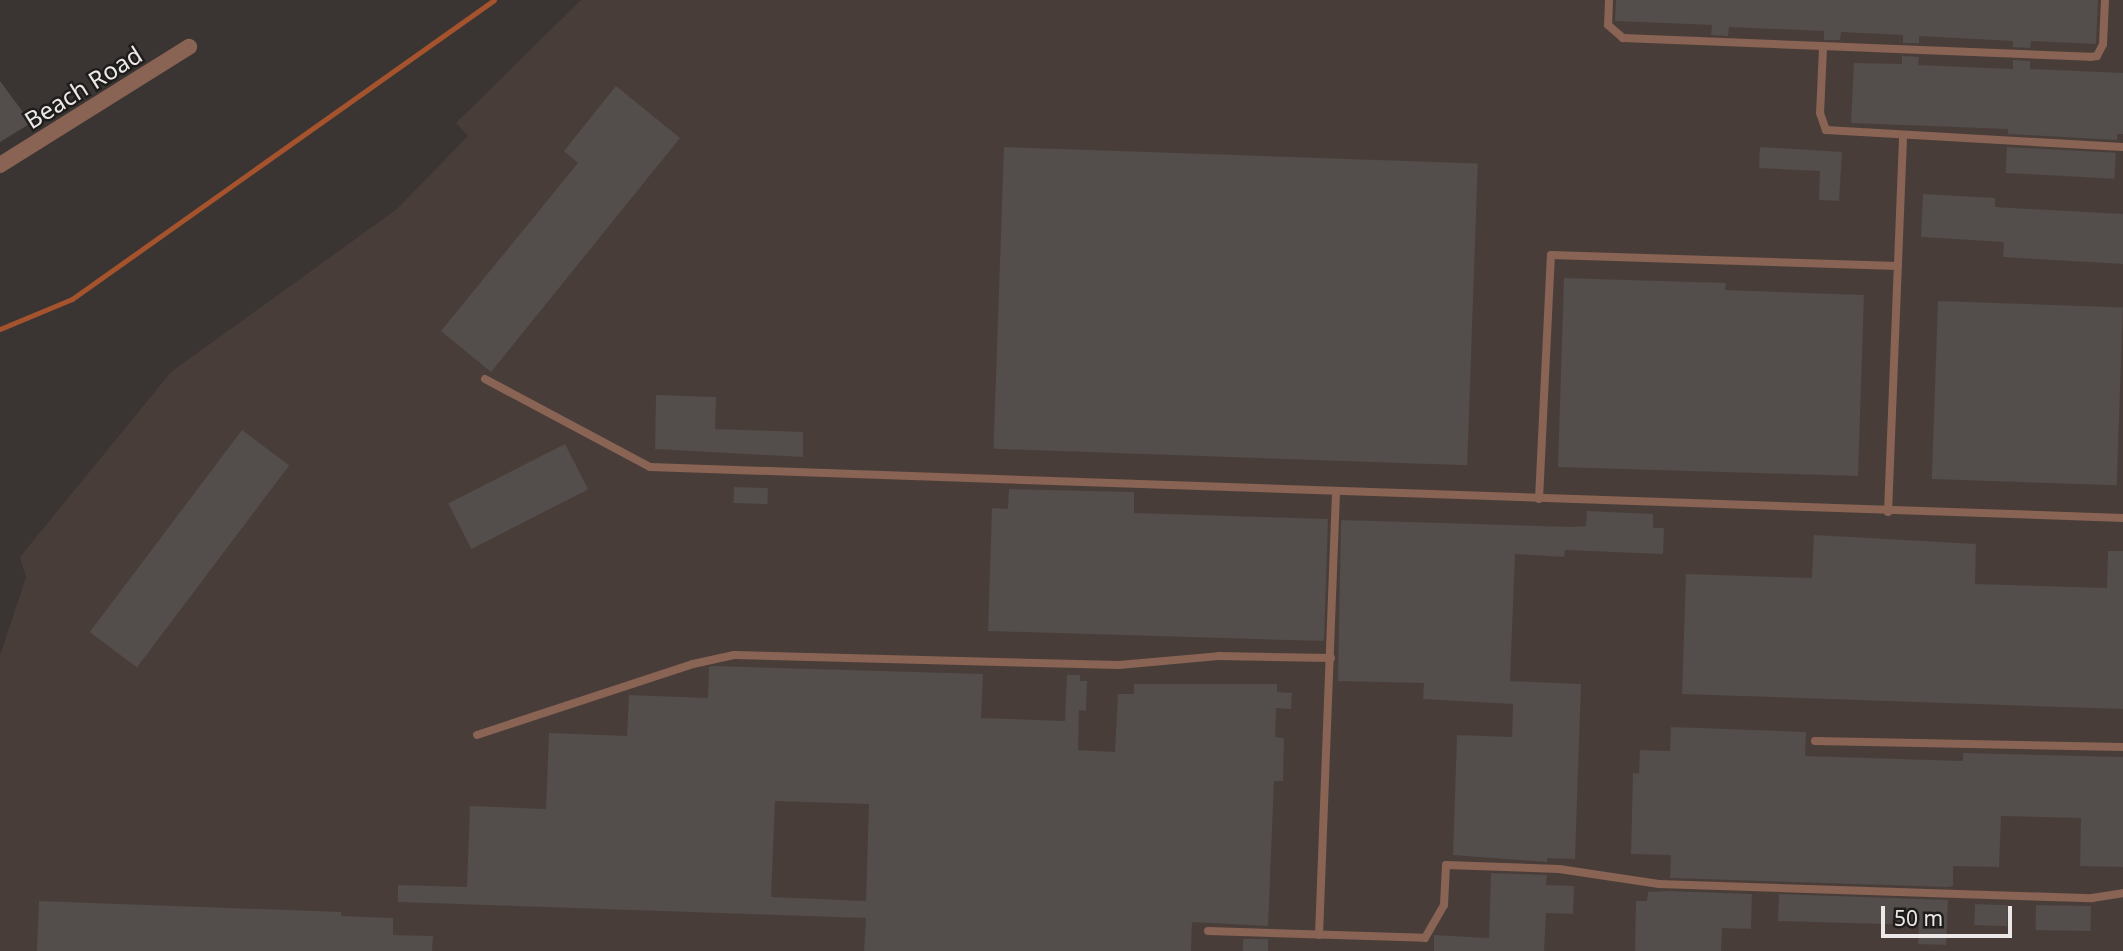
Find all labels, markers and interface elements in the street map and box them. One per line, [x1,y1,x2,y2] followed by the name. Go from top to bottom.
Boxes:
[19,40,147,134] street label: Beach Road
[1885,892,2016,936] scale bar
[1894,904,1943,932] text: 50 m

